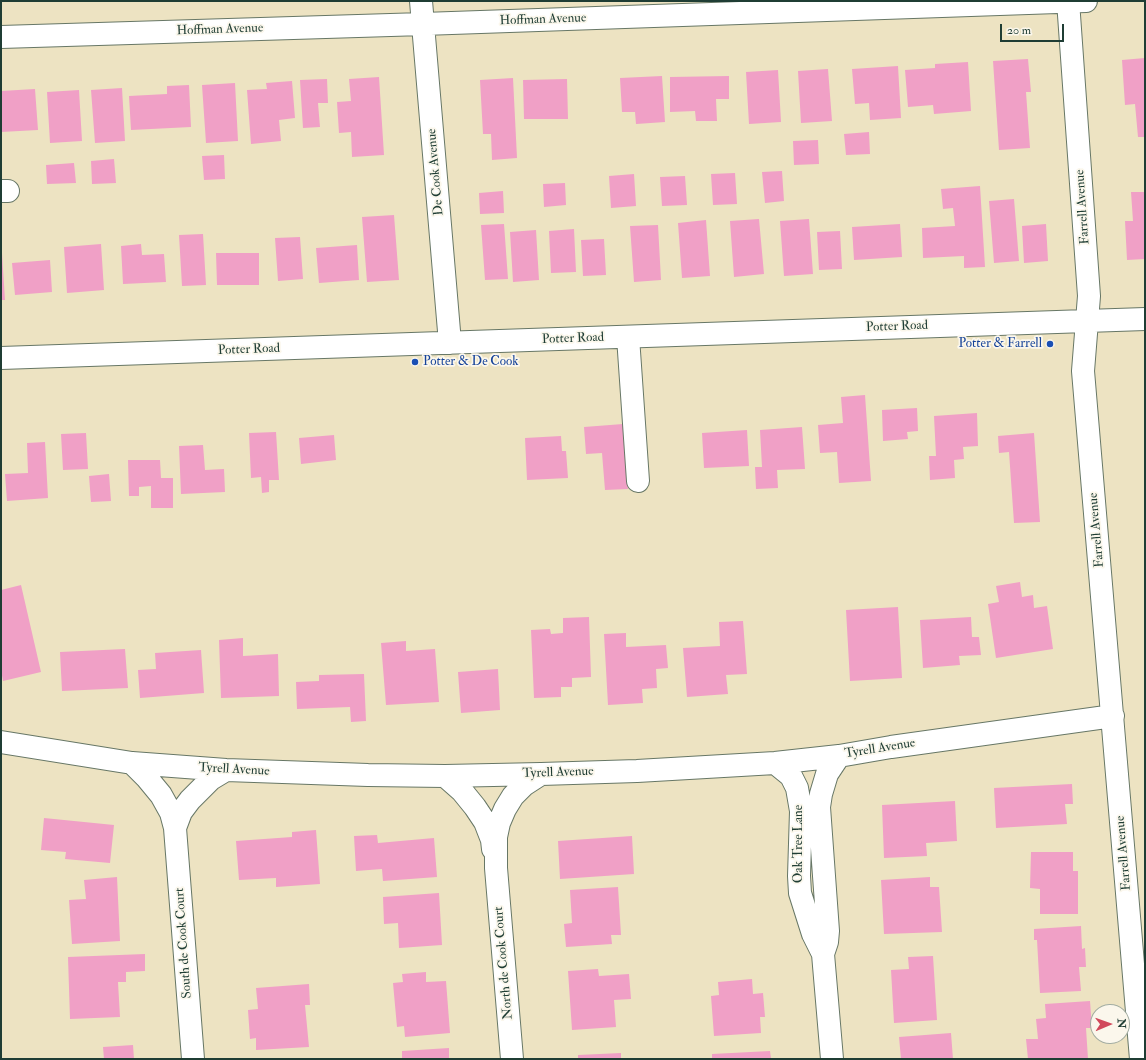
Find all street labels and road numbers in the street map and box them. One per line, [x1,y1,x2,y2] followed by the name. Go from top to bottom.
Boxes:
[499,11,587,29] street label: Hoffman Avenue
[176,21,264,39] street label: Hoffman Avenue
[424,128,448,216] street label: De Cook Avenue
[1073,169,1093,245] street label: Farrell Avenue
[866,318,928,336] street label: Potter Road
[542,330,604,348] street label: Potter Road
[218,341,280,359] street label: Potter Road
[1086,492,1108,568] street label: Farrell Avenue
[844,736,916,762] street label: Tyrell Avenue
[198,760,270,780] street label: Tyrell Avenue
[522,764,594,782] street label: Tyrell Avenue
[791,805,807,883] street label: Oak Tree Lane
[1113,815,1135,891] street label: Farrell Avenue
[172,887,196,999] street label: South de Cook Court
[491,906,517,1020] street label: North de Cook Court

